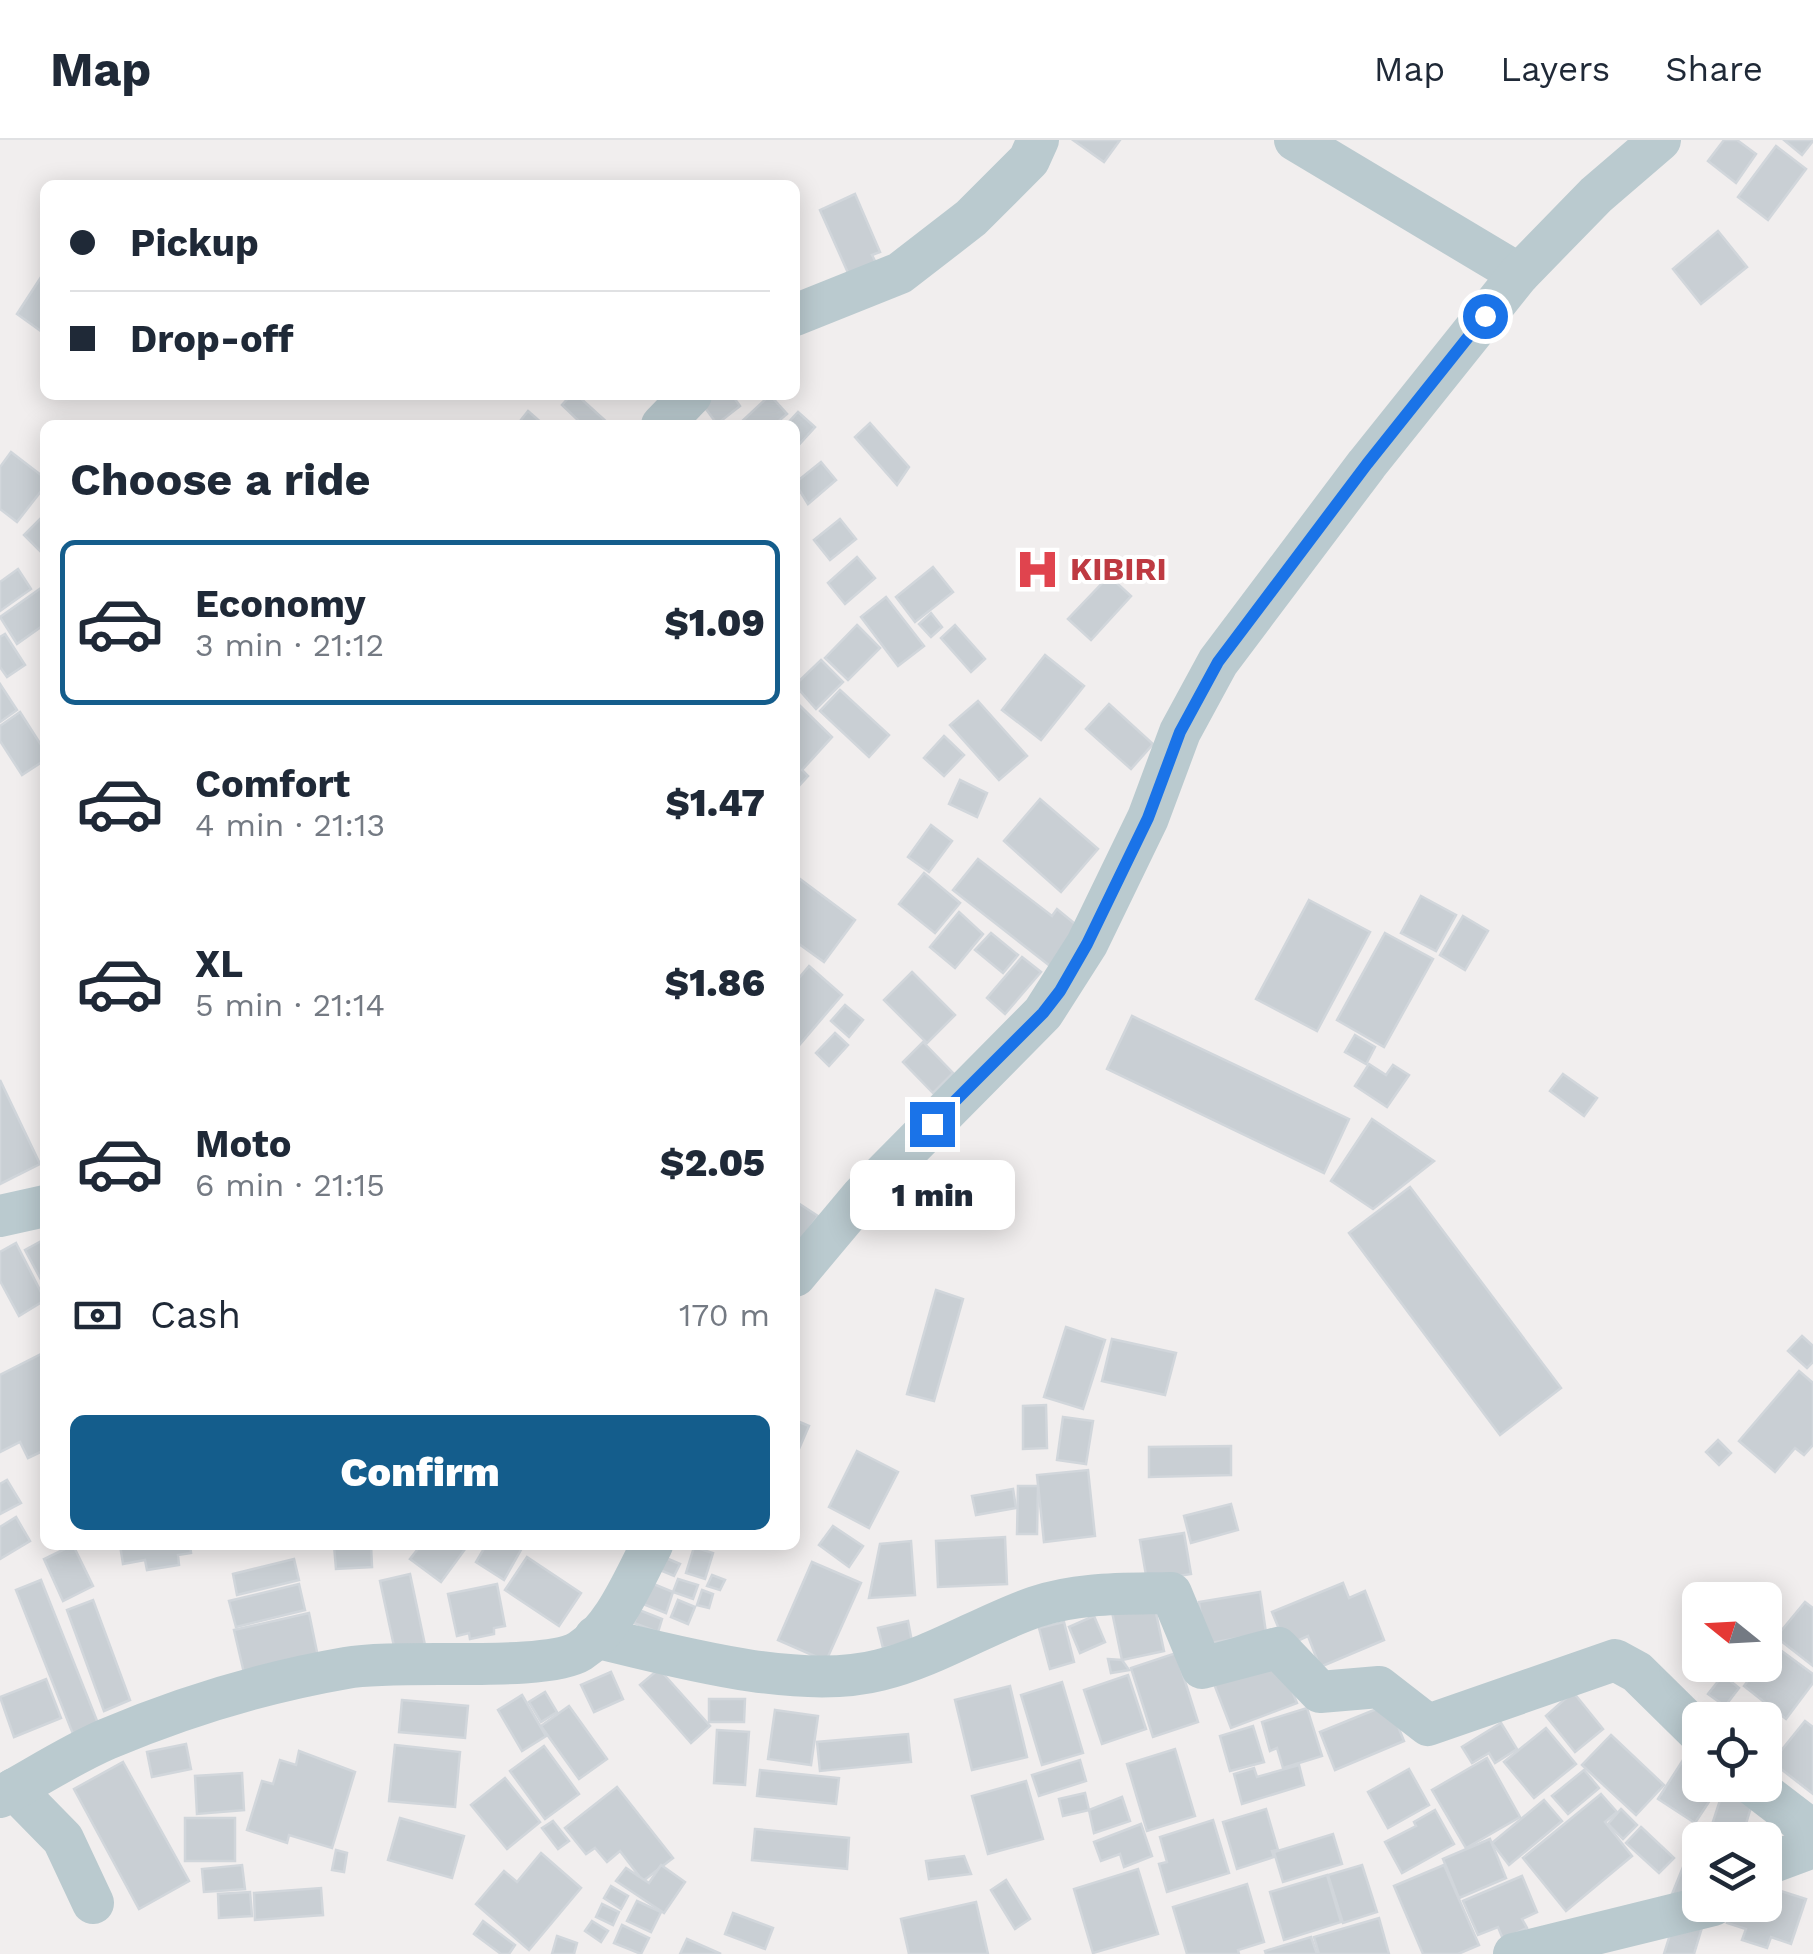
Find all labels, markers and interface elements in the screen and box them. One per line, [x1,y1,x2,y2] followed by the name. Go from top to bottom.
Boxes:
[50,41,151,98] text: Map
[1374,48,1445,90] text: Map
[1500,48,1610,90] text: Layers
[1665,48,1763,90] text: Share
[130,221,259,265] text: Pickup
[1463,294,1508,339] route start
[130,317,294,361] text: Drop-off
[70,453,370,506] text: Choose a ride
[1013,545,1061,593] hospital icon: KIBIRI
[1070,550,1167,588] place label: KIBIRI
[75,578,165,668] icon: car
[195,582,366,626] text: Economy
[664,601,765,645] text: $1.09
[195,626,384,664] text: 3 min · 21:12
[75,758,165,848] icon: car
[195,762,350,806] text: Comfort
[665,781,765,825] text: $1.47
[195,806,385,844] text: 4 min · 21:13
[75,938,165,1028] icon: car
[195,942,243,986] text: XL
[665,961,765,1005] text: $1.86
[195,986,385,1024] text: 5 min · 21:14
[910,1102,955,1147] route end
[75,1118,165,1208] icon: car
[195,1122,291,1166] text: Moto
[660,1141,765,1185] text: $2.05
[850,1159,1014,1229] callout: 1 min
[195,1166,385,1204] text: 6 min · 21:15
[891,1176,974,1214] text: 1 min
[70,1288,125,1343] icon: cash
[150,1293,241,1337] text: Cash
[679,1296,770,1334] text: 170 m
[70,1415,770,1530] button: Confirm
[1682,1582,1782,1682] north arrow
[1682,1582,1782,1922] map controls
[1682,1702,1782,1802] button: locate
[1682,1822,1782,1922] button: layers

